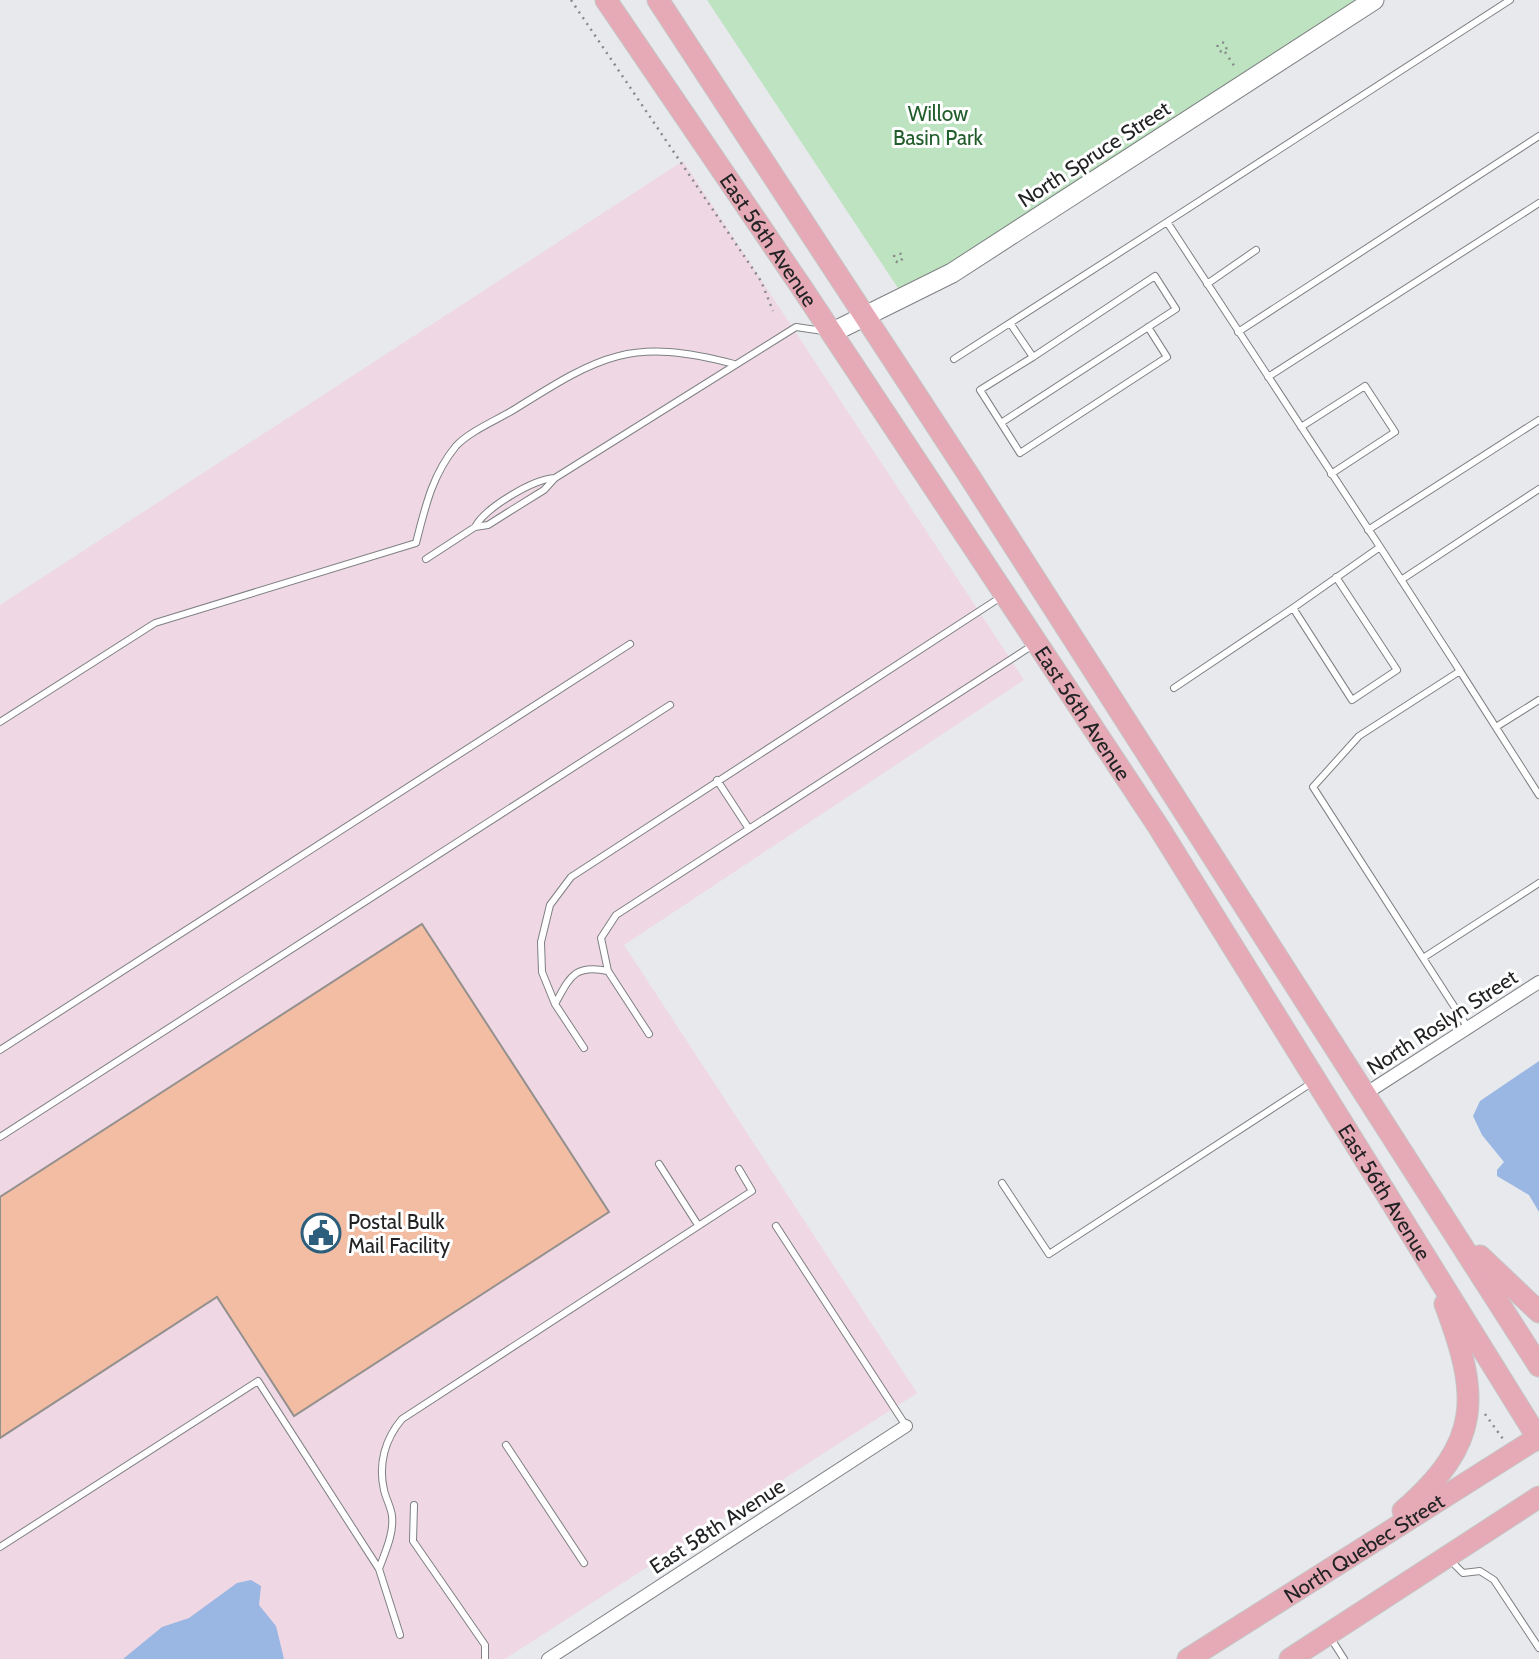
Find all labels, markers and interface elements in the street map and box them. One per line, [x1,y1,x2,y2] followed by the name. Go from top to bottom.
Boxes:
[1013,96,1175,212] street label: North Spruce Street
[893,101,984,150] park label: Willow Basin Park
[715,168,823,311] street label: East 56th Avenue
[1030,641,1137,785] street label: East 56th Avenue
[1362,964,1522,1080] street label: North Roslyn Street
[1333,1119,1437,1265] street label: East 56th Avenue
[348,1209,450,1258] place label: Postal Bulk Mail Facility
[300,1212,342,1254] public building icon: Postal Bulk Mail Facility
[645,1473,789,1579] street label: East 58th Avenue
[1279,1488,1448,1608] street label: North Quebec Street

